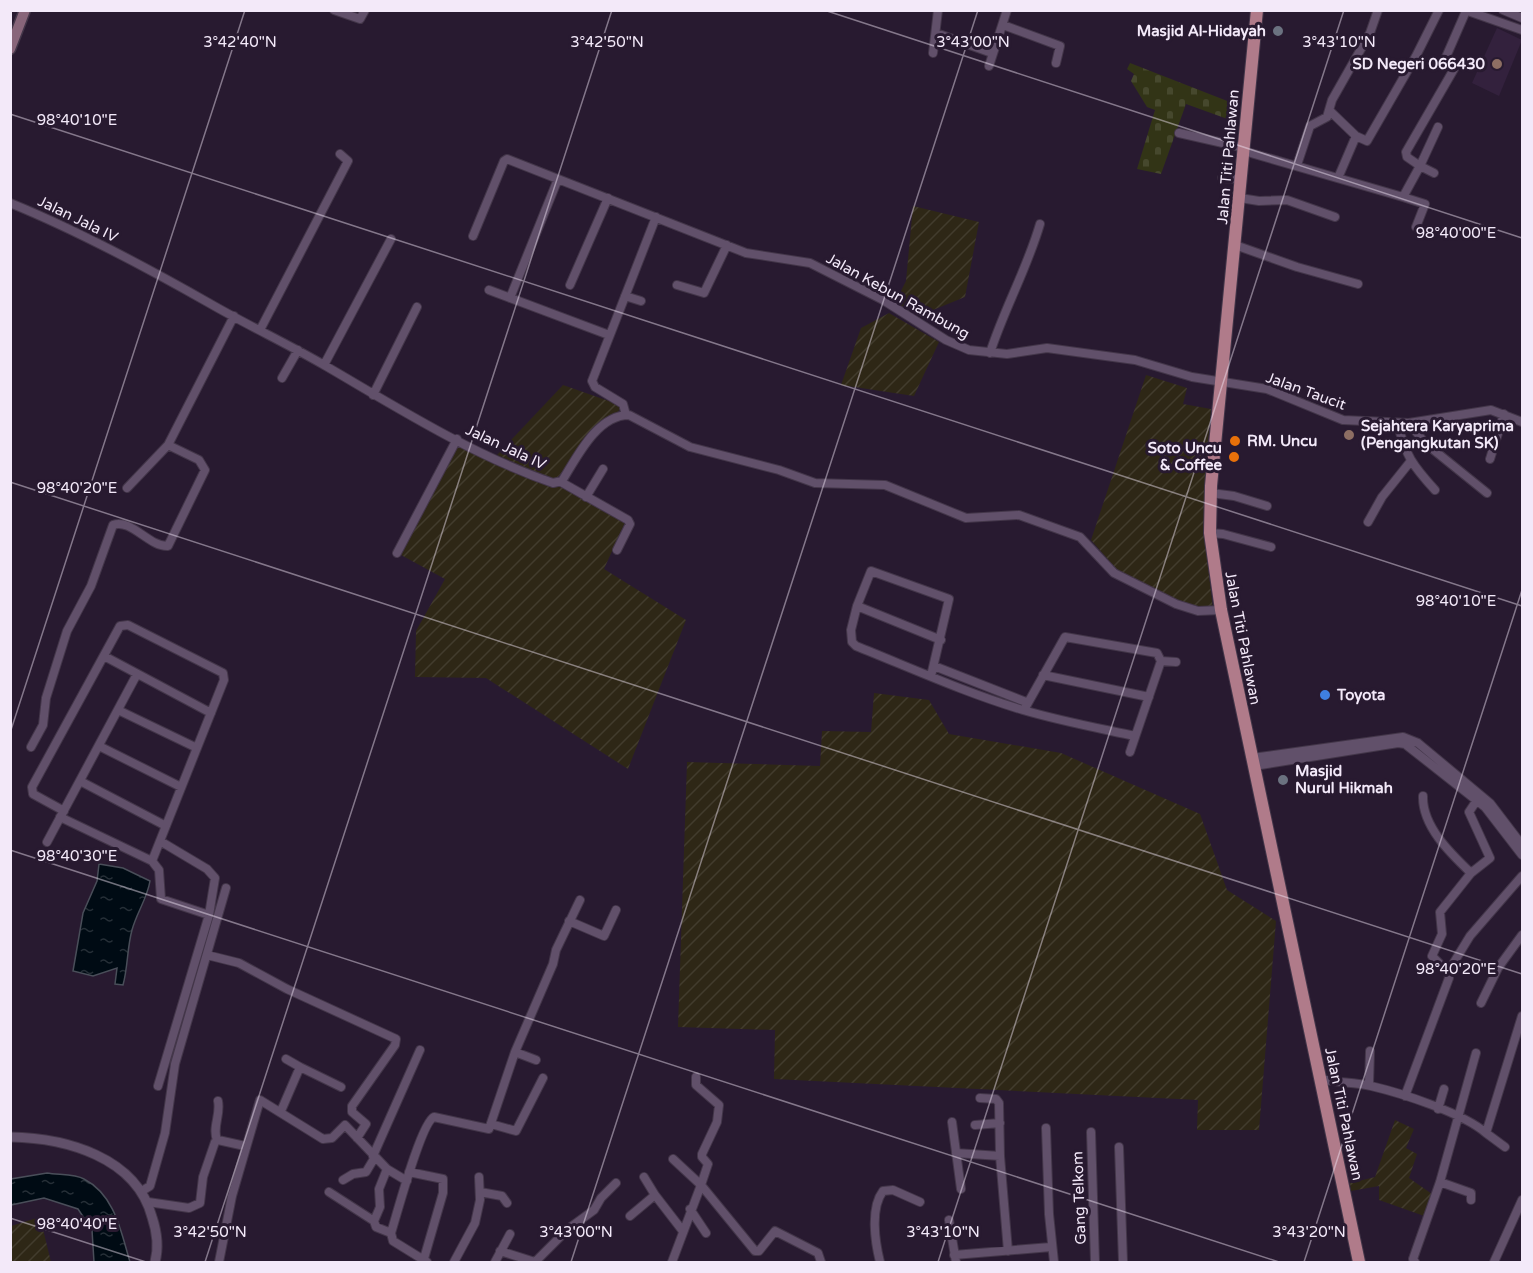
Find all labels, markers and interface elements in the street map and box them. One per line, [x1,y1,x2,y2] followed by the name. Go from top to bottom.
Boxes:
[1137,22,1266,41] place label: Masjid Al-Hidayah
[1271,24,1285,38] marker: Masjid Al-Hidayah
[203,33,277,51] text: 3°42'40"N
[570,33,644,51] text: 3°42'50"N
[936,33,1010,51] text: 3°43'00"N
[1302,33,1376,51] text: 3°43'10"N
[1352,55,1486,74] place label: SD Negeri 066430
[1490,57,1504,71] marker: SD Negeri 066430
[1213,89,1243,225] street label: Jalan Titi Pahlawan
[37,111,117,129] text: 98°40'10"E
[35,192,121,246] street label: Jalan Jala IV
[1416,224,1496,242] text: 98°40'00"E
[823,249,973,343] street label: Jalan Kebun Rambung
[1264,368,1349,414] street label: Jalan Taucit
[1361,417,1514,453] place label: Sejahtera Karyaprima (Pengangkutan SK)
[463,421,550,474] street label: Jalan Jala IV
[1342,428,1356,442] marker: Sejahtera Karyaprima (Pengangkutan SK)
[1247,432,1317,450] place label: RM. Uncu
[1228,434,1242,448] marker: RM. Uncu
[1148,439,1223,474] place label: Soto Uncu & Coffee
[1227,450,1241,464] marker: Soto Uncu & Coffee
[37,479,117,497] text: 98°40'20"E
[1221,570,1265,706] street label: Jalan Titi Pahlawan
[1416,592,1496,610] text: 98°40'10"E
[1336,686,1385,705] place label: Toyota
[1318,688,1332,702] marker: Toyota
[1295,762,1393,797] place label: Masjid Nurul Hikmah
[1276,773,1290,787] marker: Masjid Nurul Hikmah
[37,847,117,865] text: 98°40'30"E
[1416,960,1496,978] text: 98°40'20"E
[1321,1046,1367,1182] street label: Jalan Titi Pahlawan
[1068,1151,1090,1245] street label: Gang Telkom
[37,1215,117,1233] text: 98°40'40"E
[173,1223,247,1241] text: 3°42'50"N
[539,1223,613,1241] text: 3°43'00"N
[906,1223,980,1241] text: 3°43'10"N
[1272,1223,1346,1241] text: 3°43'20"N

